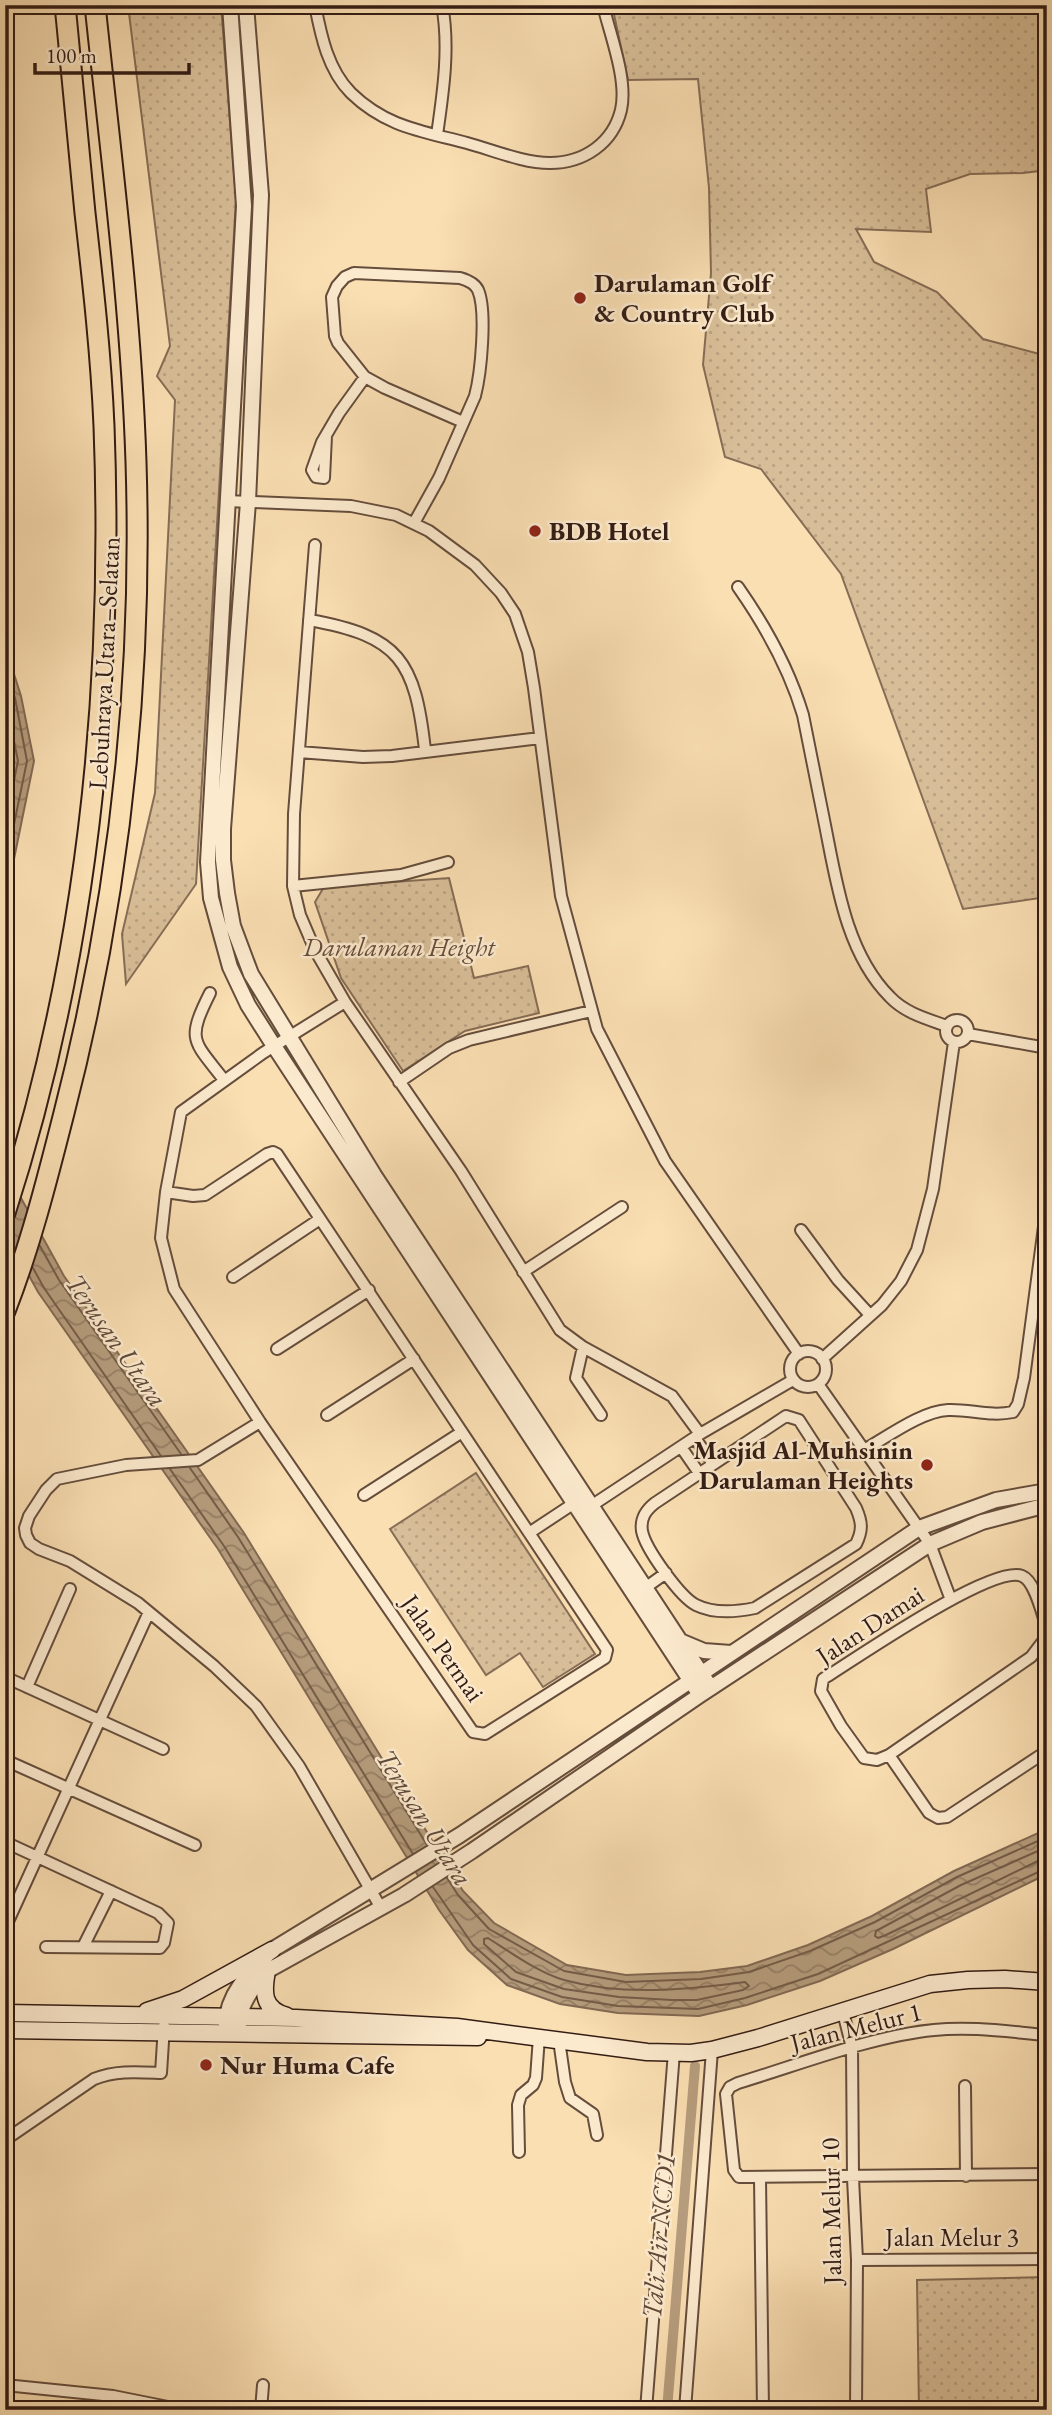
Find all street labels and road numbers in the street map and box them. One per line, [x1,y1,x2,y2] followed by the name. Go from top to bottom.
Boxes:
[80,535,128,790] street label: Lebuhraya Utara–Selatan
[808,1578,930,1673] street label: Jalan Damai
[392,1586,492,1708] street label: Jalan Permai
[785,1994,925,2060] street label: Jalan Melur 1
[813,2137,849,2287] street label: Jalan Melur 10
[883,2220,1019,2254] street label: Jalan Melur 3

